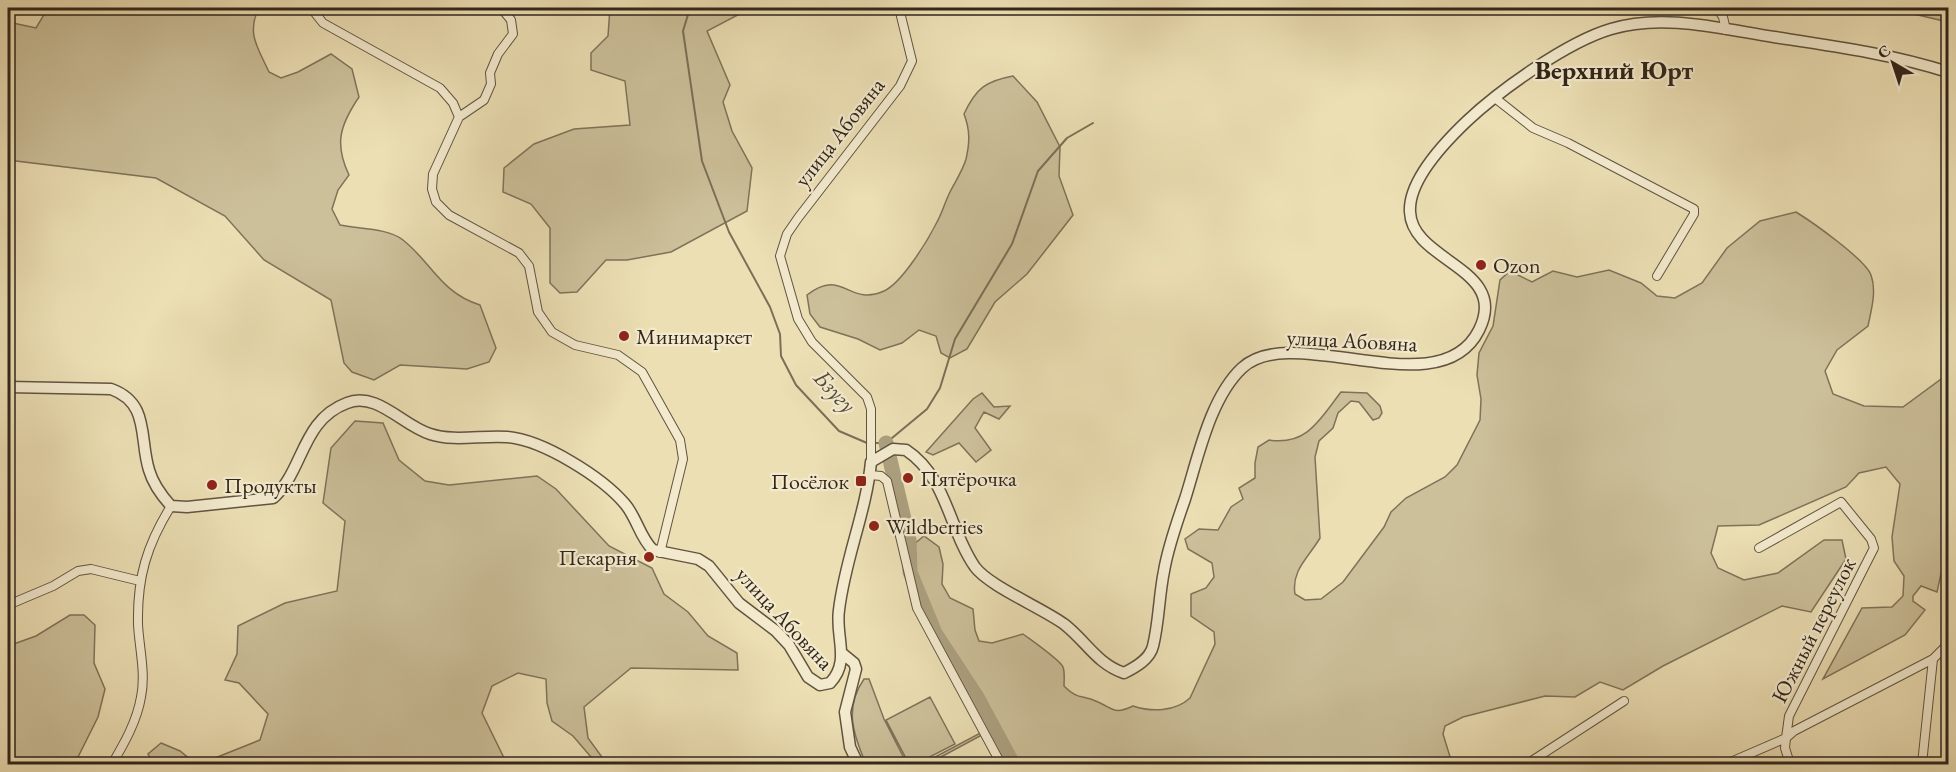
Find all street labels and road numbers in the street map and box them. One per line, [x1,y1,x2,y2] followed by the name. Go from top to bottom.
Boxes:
[788,72,891,193] street label: улица Абовяна
[1286,323,1418,358] street label: улица Абовяна
[1764,552,1863,708] street label: Южный переулок
[729,561,840,676] street label: улица Абовяна

